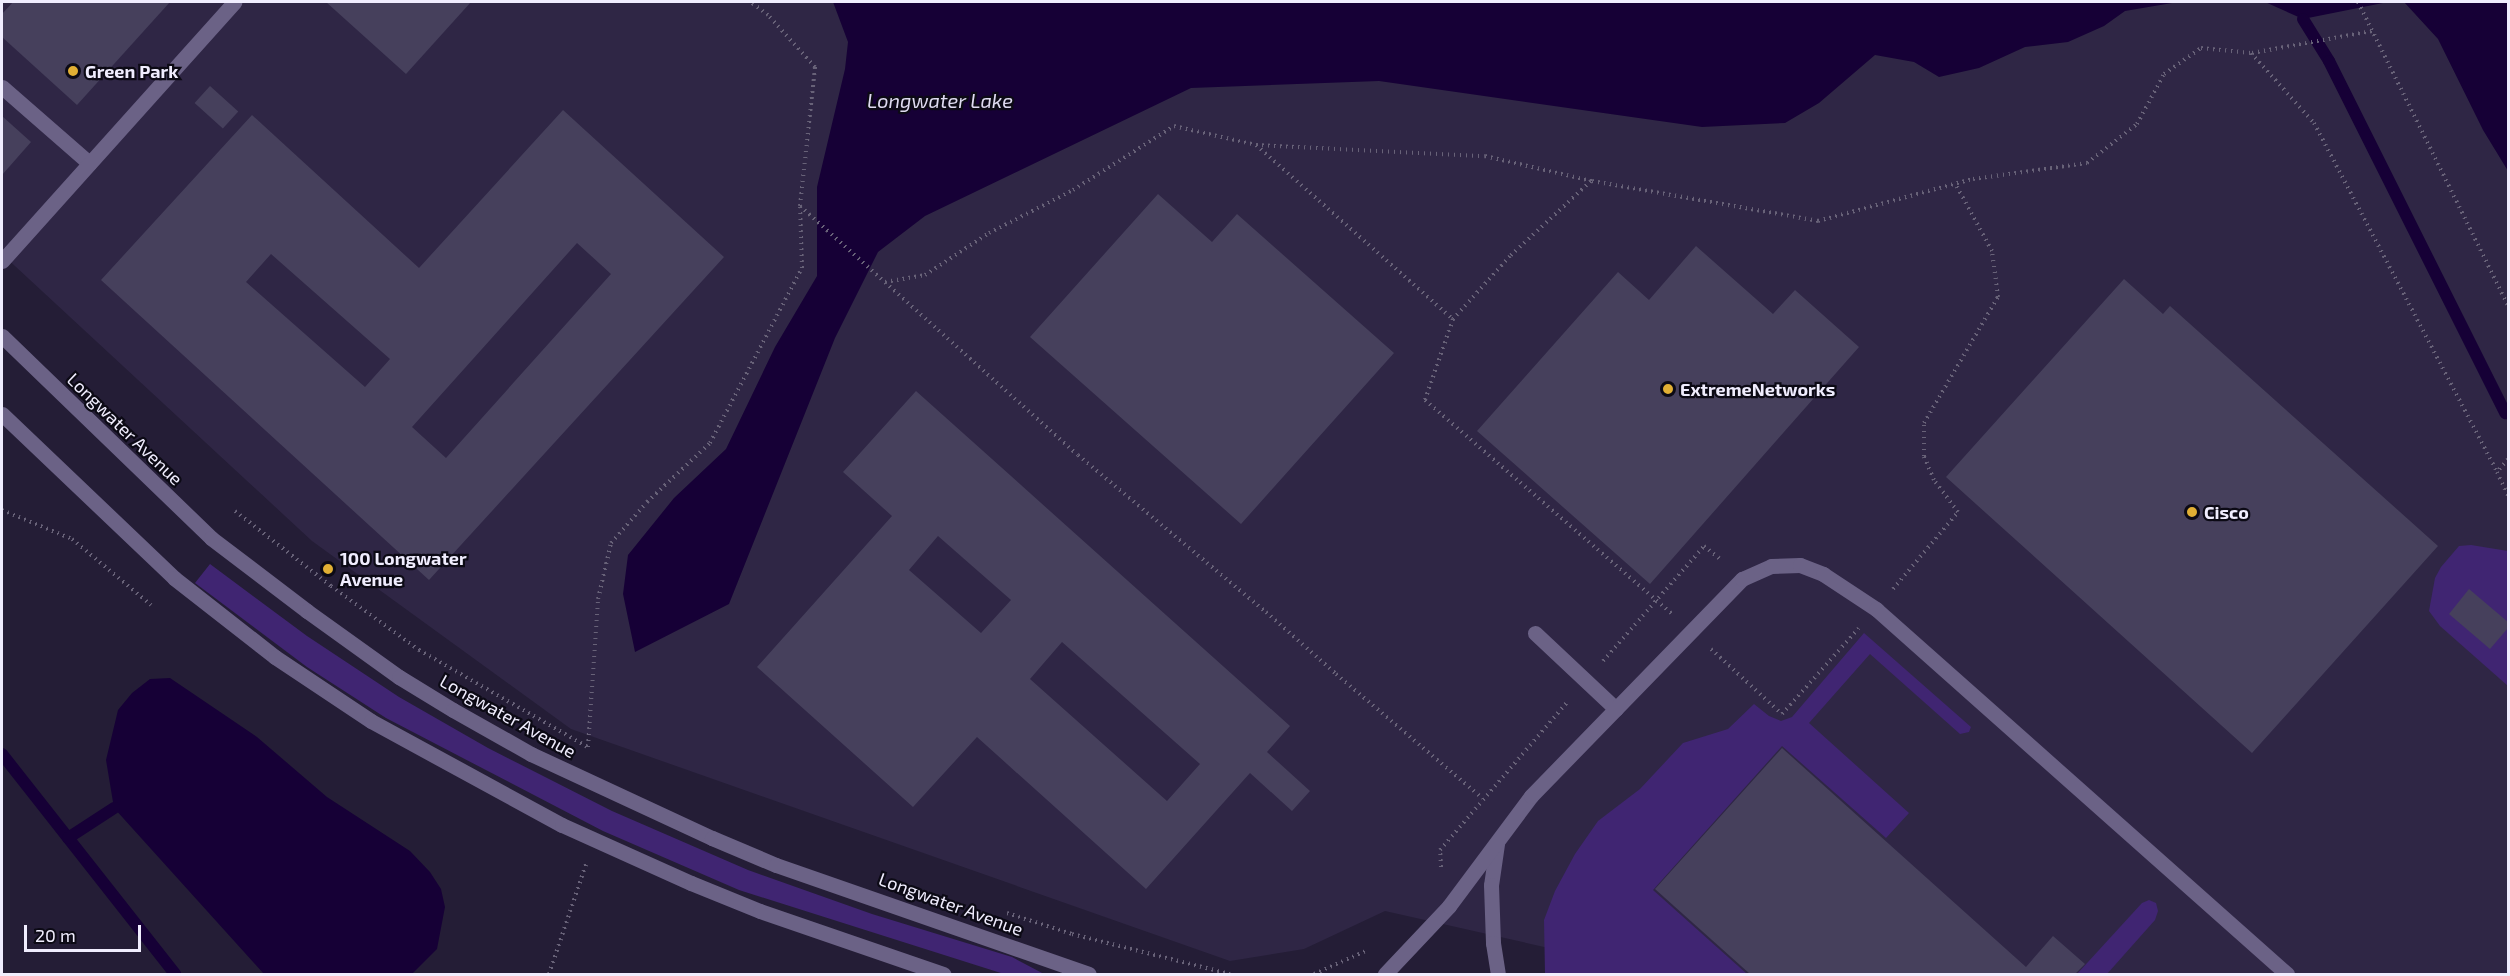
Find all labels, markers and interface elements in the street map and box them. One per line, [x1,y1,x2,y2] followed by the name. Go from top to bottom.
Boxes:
[85,60,178,82] place label: Green Park
[66,64,80,78] marker: Green Park
[867,88,1013,112] water label: Longwater Lake
[63,368,187,490] street label: Longwater Avenue
[1680,378,1835,400] place label: ExtremeNetworks
[1661,382,1675,396] marker: ExtremeNetworks
[2204,501,2249,523] place label: Cisco
[2185,505,2199,519] marker: Cisco
[340,548,467,590] place label: 100 Longwater Avenue
[321,562,335,576] marker: 100 Longwater Avenue
[436,670,580,762] street label: Longwater Avenue
[876,868,1026,940] street label: Longwater Avenue
[27,913,144,951] scale bar
[35,924,76,946] text: 20 m

